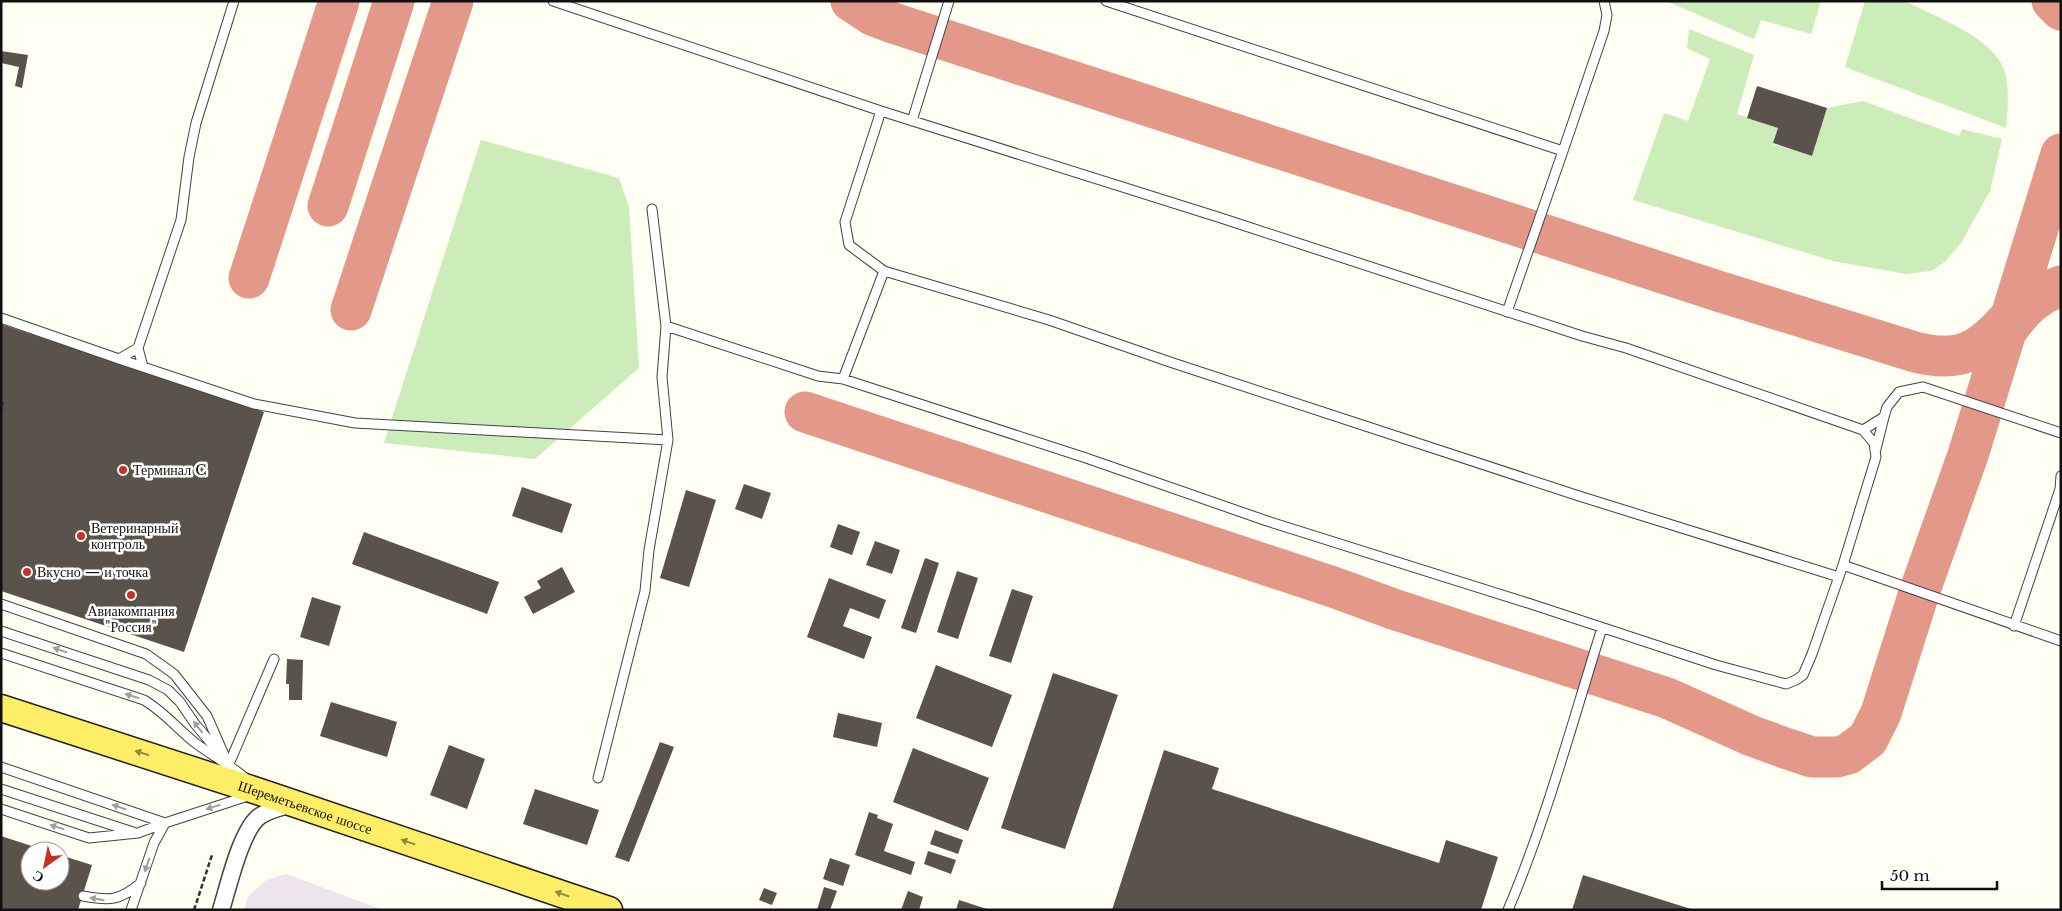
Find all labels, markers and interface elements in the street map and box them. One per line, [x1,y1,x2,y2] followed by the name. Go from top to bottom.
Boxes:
[133,461,206,479] place label: Терминал C
[117,464,129,476] marker: Терминал C
[91,519,179,553] place label: Ветеринарный контроль
[75,530,87,542] marker: Ветеринарный контроль
[37,563,149,581] place label: Вкусно — и точка
[21,566,33,578] marker: Вкусно — и точка
[125,589,137,601] marker: Авиакомпания "Россия"
[87,602,175,636] place label: Авиакомпания "Россия"
[52,646,67,654] one-way arrow
[125,692,140,700] one-way arrow
[192,720,203,733] one-way arrow
[134,749,149,756] one-way arrow
[236,776,375,838] street label: Шереметьевское шоссе
[111,803,126,811] one-way arrow
[206,804,221,811] one-way arrow
[50,823,65,831] one-way arrow
[401,838,416,845] one-way arrow
[20,841,70,891] north arrow
[143,858,150,873] one-way arrow
[1882,858,1997,890] scale bar
[1890,866,1930,885] text: 50 m
[29,867,47,887] text: С
[555,890,570,897] one-way arrow
[88,894,104,902] one-way arrow

